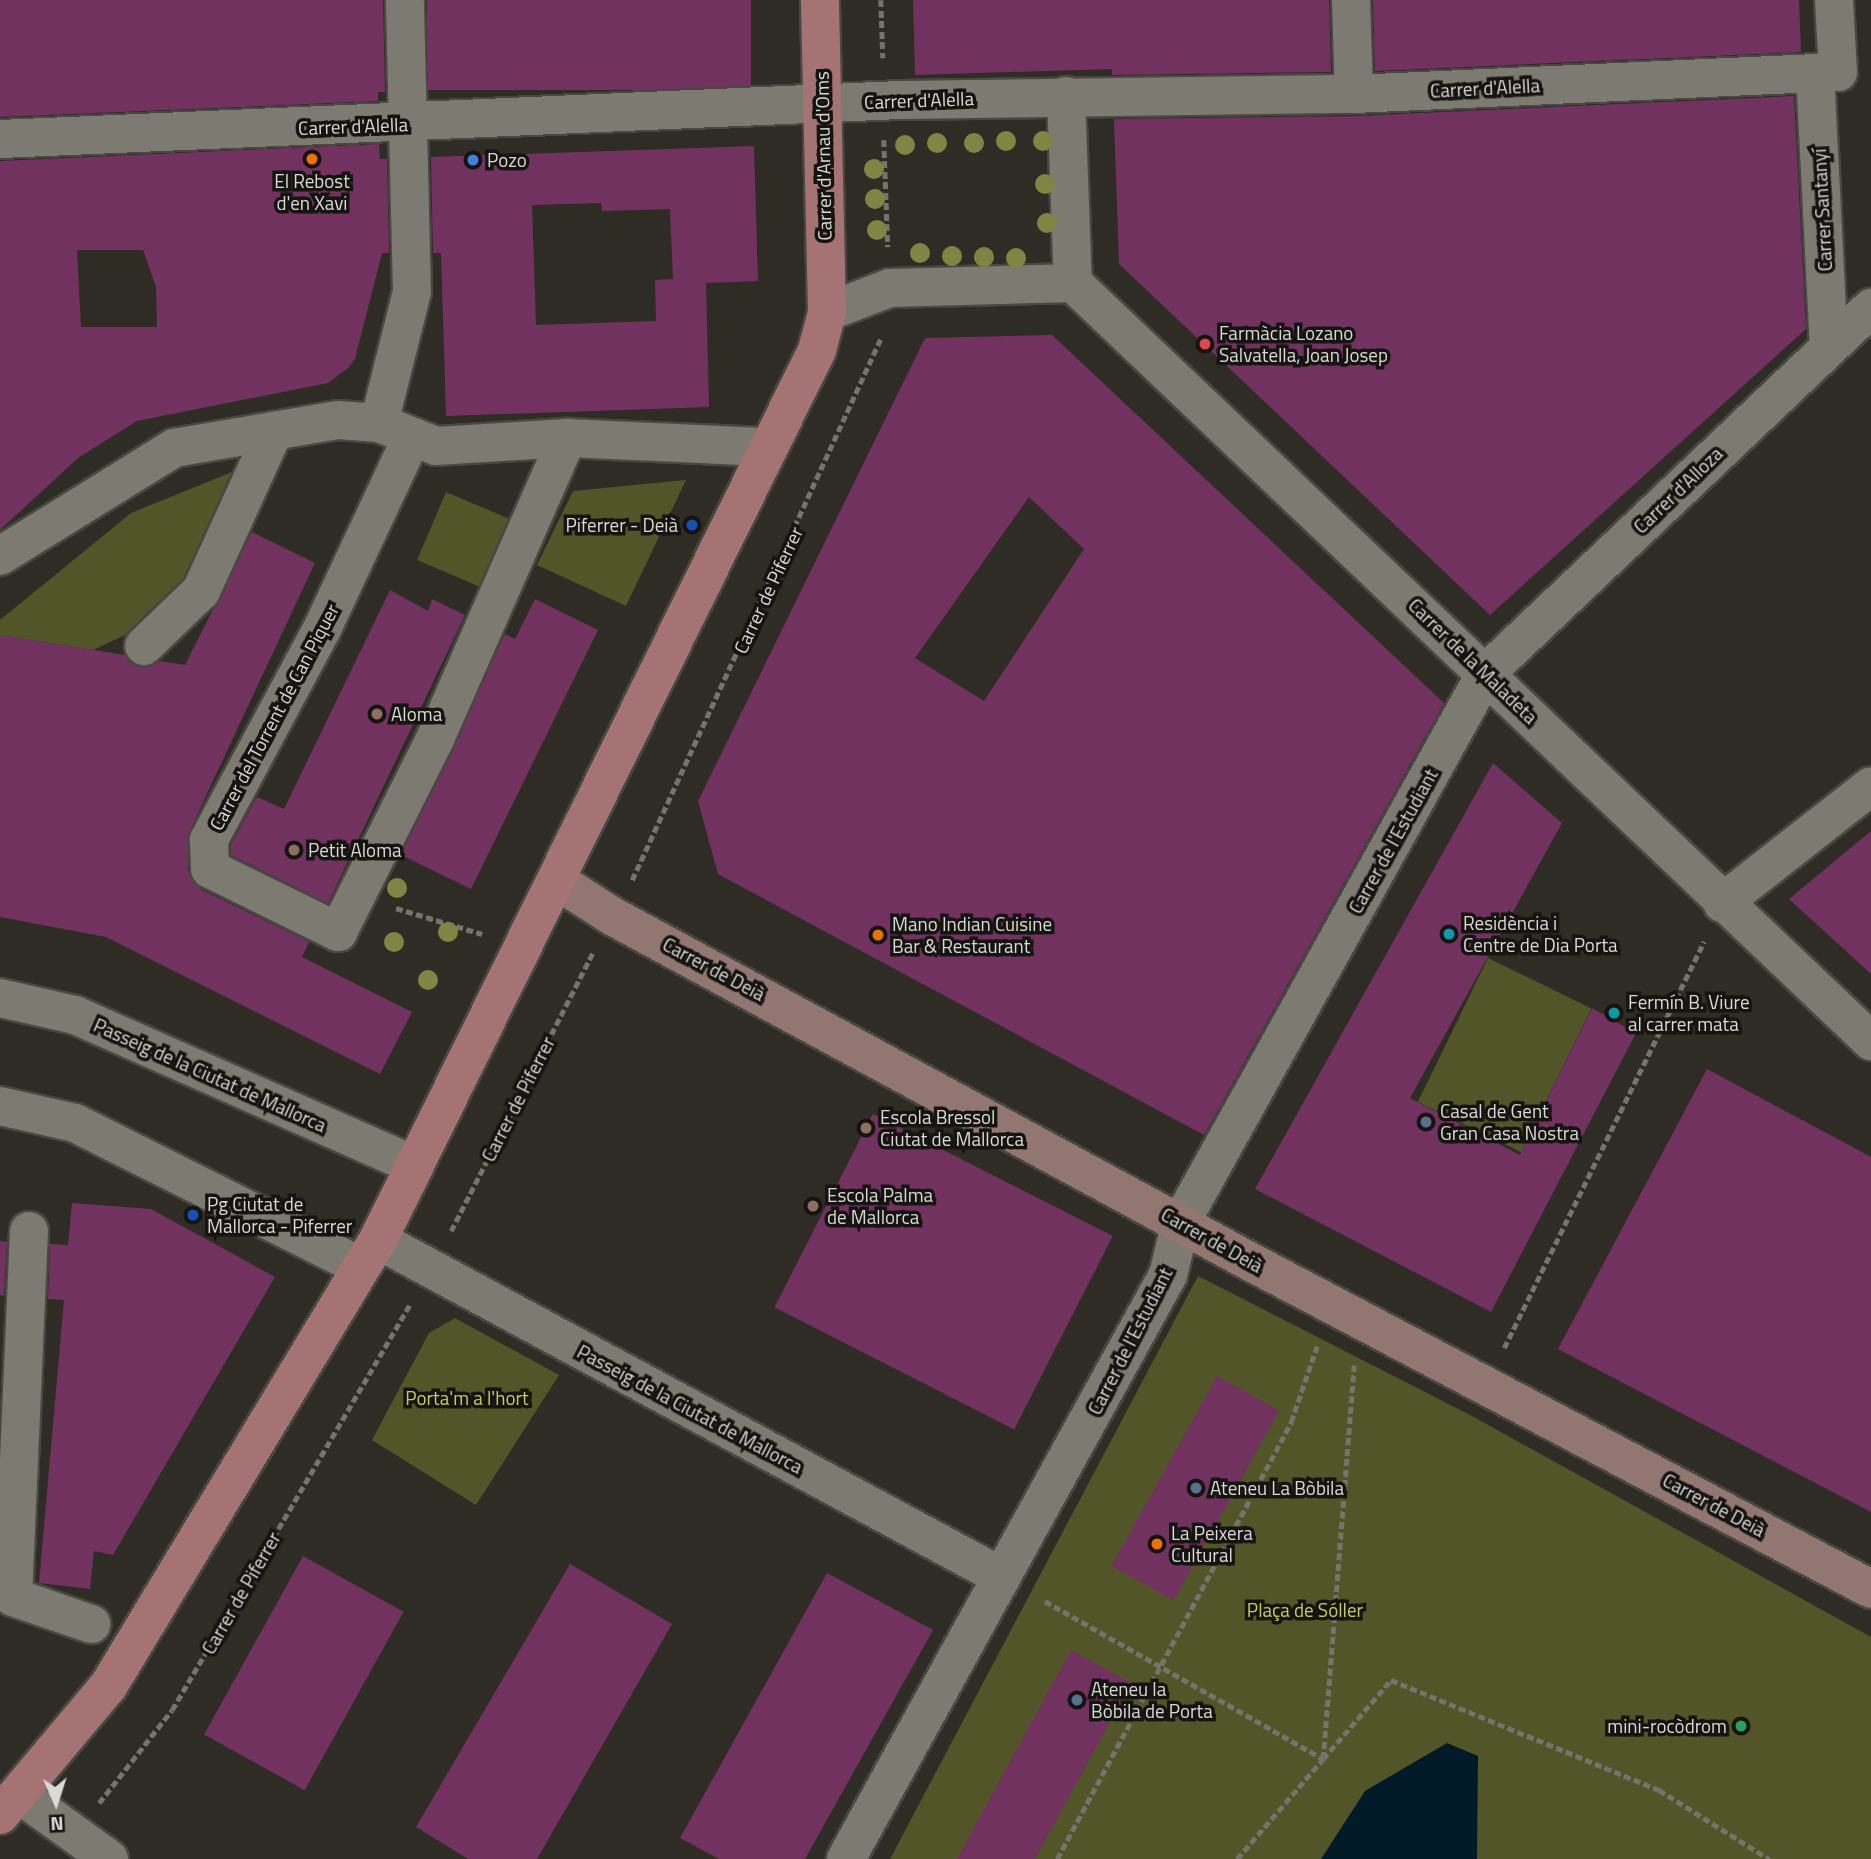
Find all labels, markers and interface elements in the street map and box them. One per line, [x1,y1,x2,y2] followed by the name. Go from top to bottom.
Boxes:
[810,71,836,241] street label: Carrer d'Arnau d'Oms
[1430,74,1540,102] street label: Carrer d'Alella
[864,87,974,113] street label: Carrer d'Alella
[298,113,408,139] street label: Carrer d'Alella
[1807,148,1837,272] street label: Carrer Santanyí
[487,149,527,171] place label: Pozo
[304,151,320,167] marker: El Rebost d'en Xavi
[465,152,481,168] marker: Pozo
[274,170,350,214] place label: El Rebost d'en Xavi
[1219,322,1388,366] place label: Farmàcia Lozano Salvatella, Joan Josep
[1197,336,1213,352] marker: Farmàcia Lozano Salvatella, Joan Josep
[1629,442,1727,538] street label: Carrer d'Alloza
[566,514,678,536] place label: Piferrer - Deià
[684,517,700,533] marker: Piferrer - Deià
[729,523,807,657] street label: Carrer de Piferrer
[1404,594,1542,728] street label: Carrer de la Maladeta
[205,600,343,834] street label: Carrer del Torrent de Can Piquer
[391,703,442,725] place label: Aloma
[369,706,385,722] marker: Aloma
[1344,765,1442,917] street label: Carrer de l'Estudiant
[308,839,402,861] place label: Petit Aloma
[286,842,302,858] marker: Petit Aloma
[1463,912,1618,956] place label: Residència i Centre de Dia Porta
[892,913,1052,957] place label: Mano Indian Cuisine Bar & Restaurant
[1441,926,1457,942] marker: Residència i Centre de Dia Porta
[870,927,886,943] marker: Mano Indian Cuisine Bar & Restaurant
[659,933,769,1005] street label: Carrer de Deià
[1628,991,1750,1035] place label: Fermín B. Viure al carrer mata
[1606,1005,1622,1021] marker: Fermín B. Viure al carrer mata
[90,1013,330,1137] street label: Passeig de la Ciutat de Mallorca
[477,1033,559,1165] street label: Carrer de Piferrer
[1440,1100,1579,1144] place label: Casal de Gent Gran Casa Nostra
[880,1106,1024,1150] place label: Escola Bressol Ciutat de Mallorca
[1418,1114,1434,1130] marker: Casal de Gent Gran Casa Nostra
[858,1120,874,1136] marker: Escola Bressol Ciutat de Mallorca
[827,1184,933,1228] place label: Escola Palma de Mallorca
[207,1193,352,1237] place label: Pg Ciutat de Mallorca - Piferrer
[805,1198,821,1214] marker: Escola Palma de Mallorca
[1157,1203,1267,1277] street label: Carrer de Deià
[185,1207,201,1223] marker: Pg Ciutat de Mallorca - Piferrer
[1083,1264,1177,1418] street label: Carrer de l'Estudiant
[573,1340,807,1478] street label: Passeig de la Ciutat de Mallorca
[405,1387,529,1409] park label: Porta'm a l'hort
[1659,1469,1769,1541] street label: Carrer de Deià
[1210,1477,1344,1499] place label: Ateneu La Bòbila
[1188,1480,1204,1496] marker: Ateneu La Bòbila
[1171,1522,1253,1566] place label: La Peixera Cultural
[197,1528,285,1658] street label: Carrer de Piferrer
[1149,1536,1165,1552] marker: La Peixera Cultural
[1247,1599,1363,1621] park label: Plaça de Sóller
[1091,1678,1213,1722] place label: Ateneu la Bòbila de Porta
[1069,1692,1085,1708] marker: Ateneu la Bòbila de Porta
[1607,1715,1727,1737] place label: mini-rocòdrom
[1733,1718,1749,1734] marker: mini-rocòdrom
[21,1768,91,1838] north arrow
[50,1810,64,1839] text: N

